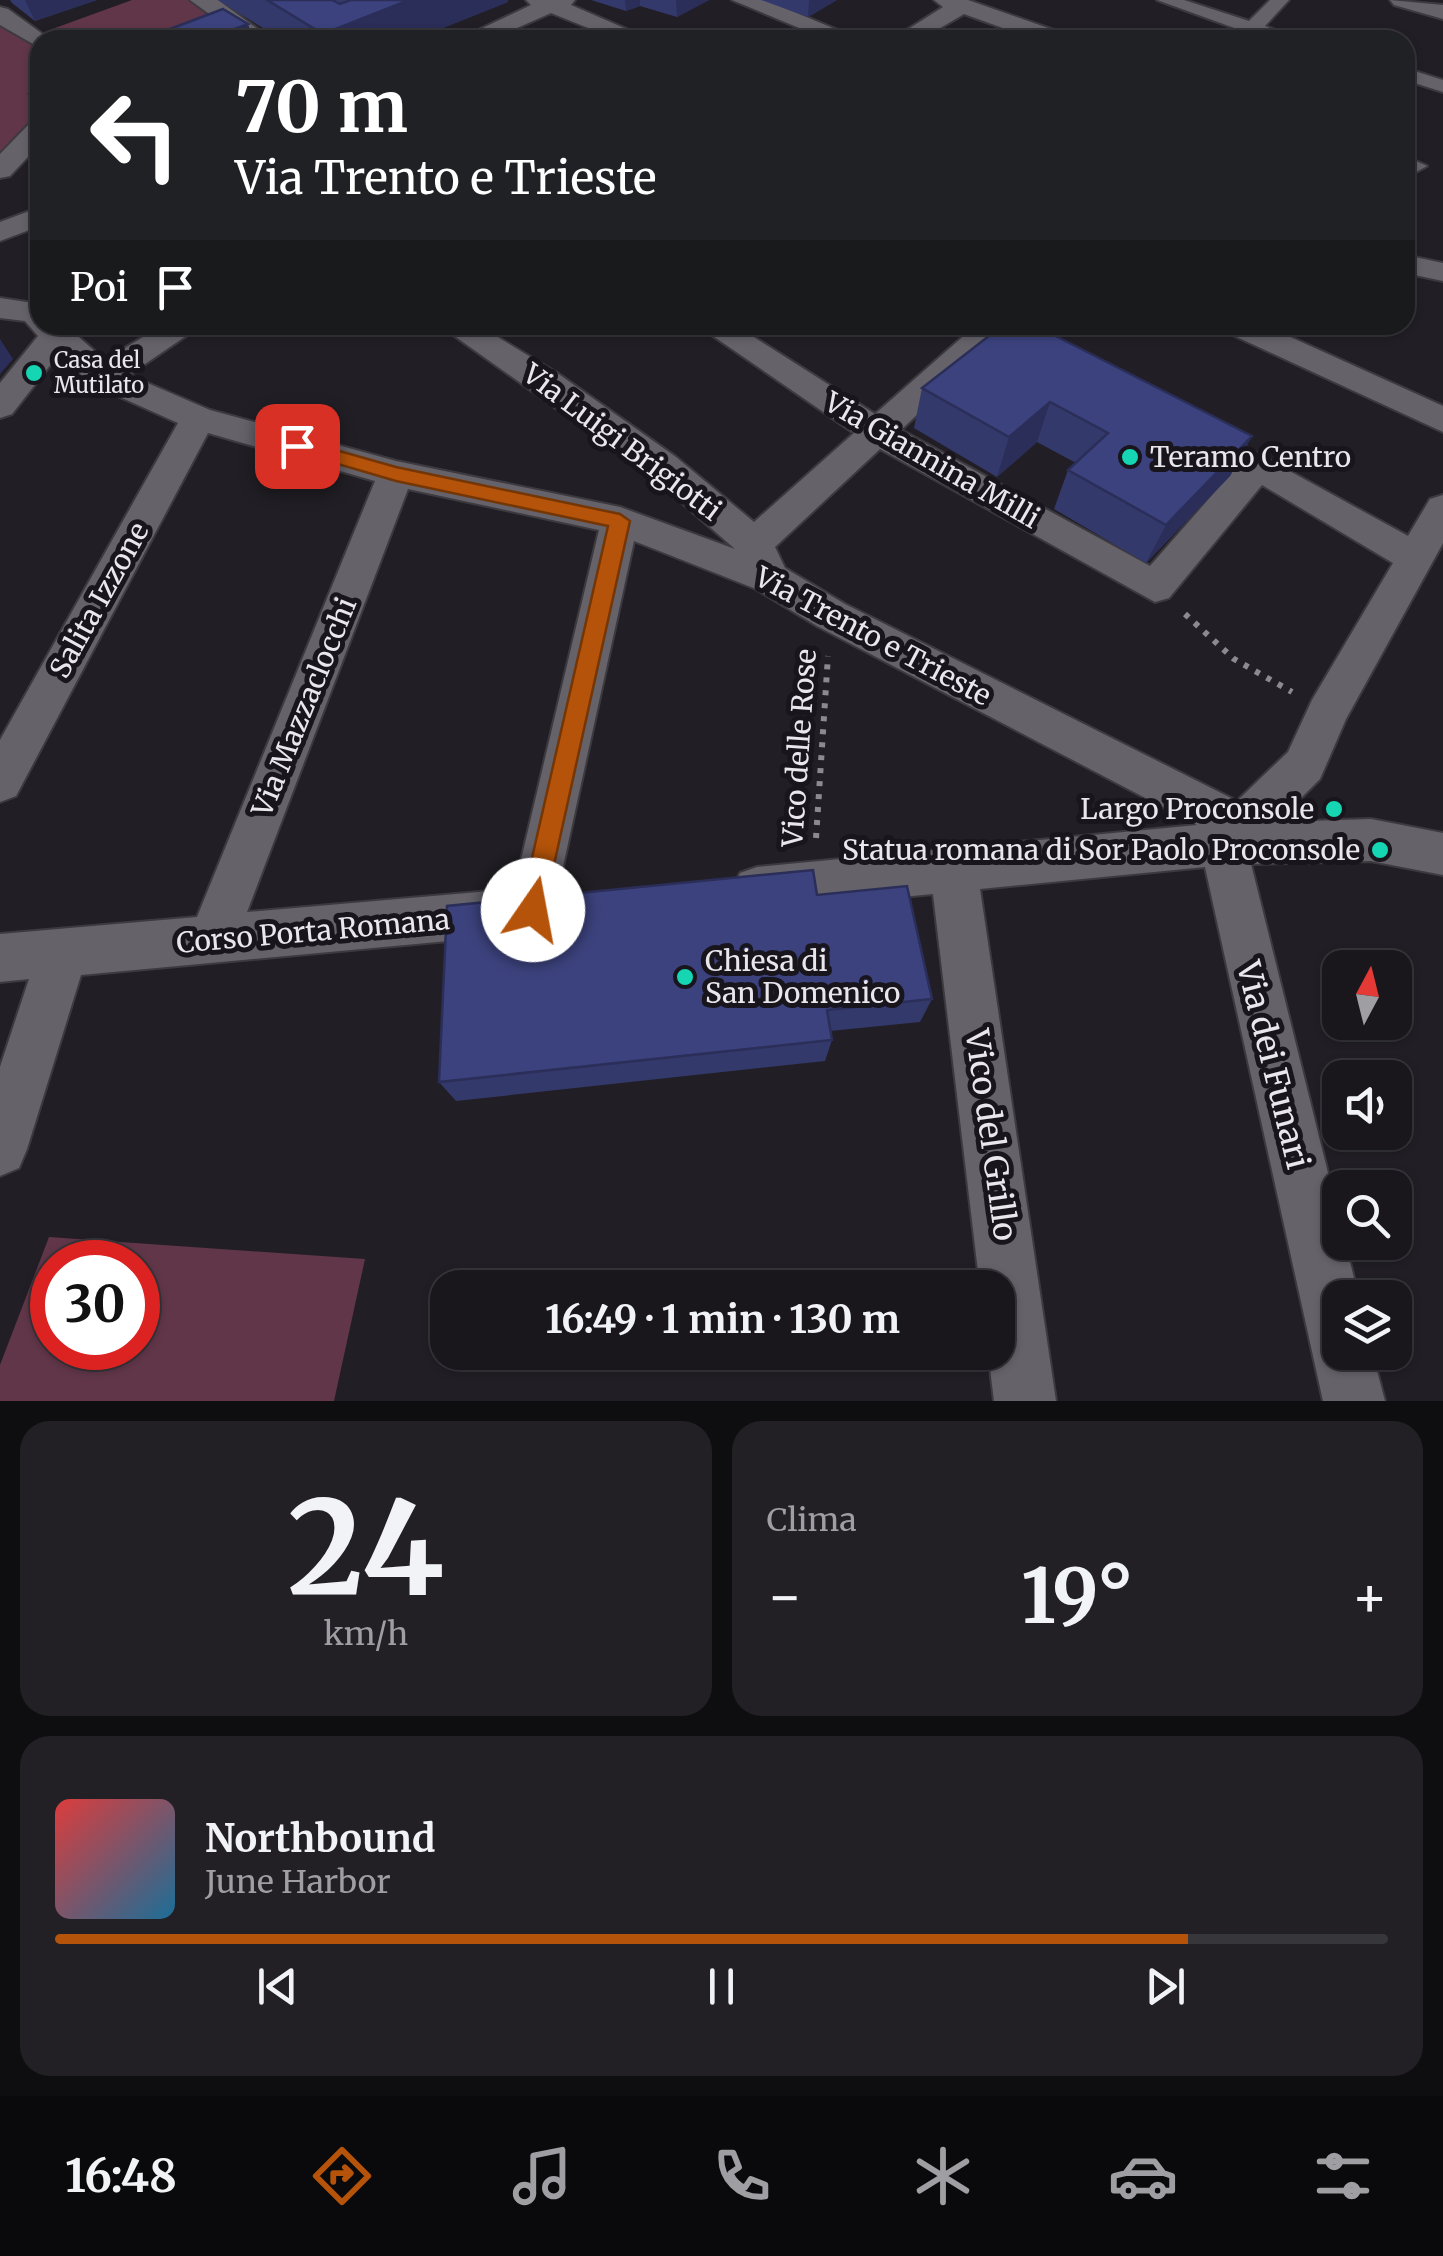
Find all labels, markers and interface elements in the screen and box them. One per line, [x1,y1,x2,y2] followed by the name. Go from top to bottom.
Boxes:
[235,63,408,151] text: 70 m
[70,70,200,200] icon: left
[235,150,657,206] text: Via Trento e Trieste
[148,260,203,315] icon: arrive
[70,264,128,311] text: Poi
[54,346,144,399] place label: Casa del Mutilato
[515,355,728,528] street label: Via Luigi Brigiotti
[23,362,45,384] marker: Casa del Mutilato
[817,383,1046,536] street label: Via Giannina Milli
[255,404,340,489] pin
[270,419,325,474] icon: arrive
[1150,439,1351,475] place label: Teramo Centro
[1119,446,1141,468] marker: Teramo Centro
[41,516,157,684] street label: Salita Izzone
[748,558,997,713] street label: Via Trento e Trieste
[243,592,364,823] street label: Via Mazzaclocchi
[774,648,824,849] street label: Vico delle Rose
[1080,791,1314,827] place label: Largo Proconsole
[1323,798,1345,820] marker: Largo Proconsole
[842,832,1360,868] place label: Statua romana di Sor Paolo Proconsole
[1369,839,1391,861] marker: Statua romana di Sor Paolo Proconsole
[481,858,585,962] position arrow
[175,901,451,961] street label: Corso Porta Romana
[705,943,900,1011] place label: Chiesa di San Domenico
[1322,950,1412,1040] north arrow
[1322,950,1412,1370] map controls
[1228,956,1318,1173] street label: Via dei Funari
[674,966,696,988] marker: Chiesa di San Domenico
[956,1026,1026,1243] street label: Vico del Grillo
[1322,1060,1412,1150] button: sound
[1322,1170,1412,1260] button: search
[30,1240,160,1370] speed limit sign: 30
[1322,1280,1412,1370] button: layers
[545,1296,900,1343] text: 16:49 · 1 min · 130 m
[287,1467,444,1630] text: 24
[767,1500,857,1540] text: Clima
[1021,1549,1134,1643] text: 19°
[767,1562,803,1631] text: −
[1351,1562,1388,1631] text: +
[323,1614,408,1654] text: km/h
[205,1815,435,1862] text: Northbound
[205,1862,391,1902] text: June Harbor
[250,1959,305,2014] icon: previous
[694,1959,749,2014] icon: pause
[1138,1959,1193,2014] icon: next
[307,2141,377,2211] icon: directions
[507,2141,577,2211] icon: music
[707,2141,777,2211] icon: phone
[908,2141,978,2211] icon: climate
[1108,2141,1178,2211] icon: car
[1308,2141,1378,2211] icon: filters
[65,2148,177,2204] text: 16:48

